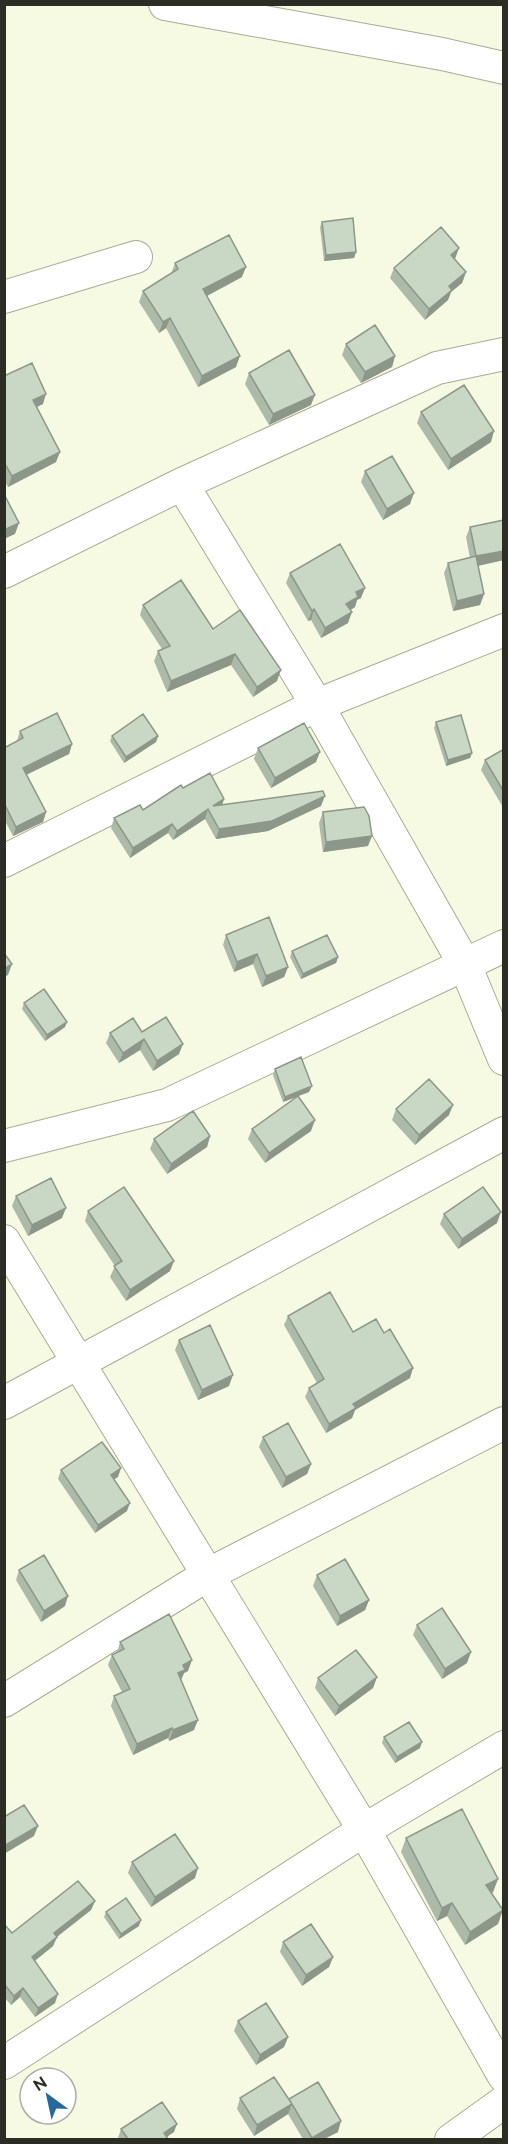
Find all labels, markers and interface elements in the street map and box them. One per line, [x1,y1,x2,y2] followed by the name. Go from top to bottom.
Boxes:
[18,2066,78,2126] north arrow
[30,2073,50,2095] text: N

